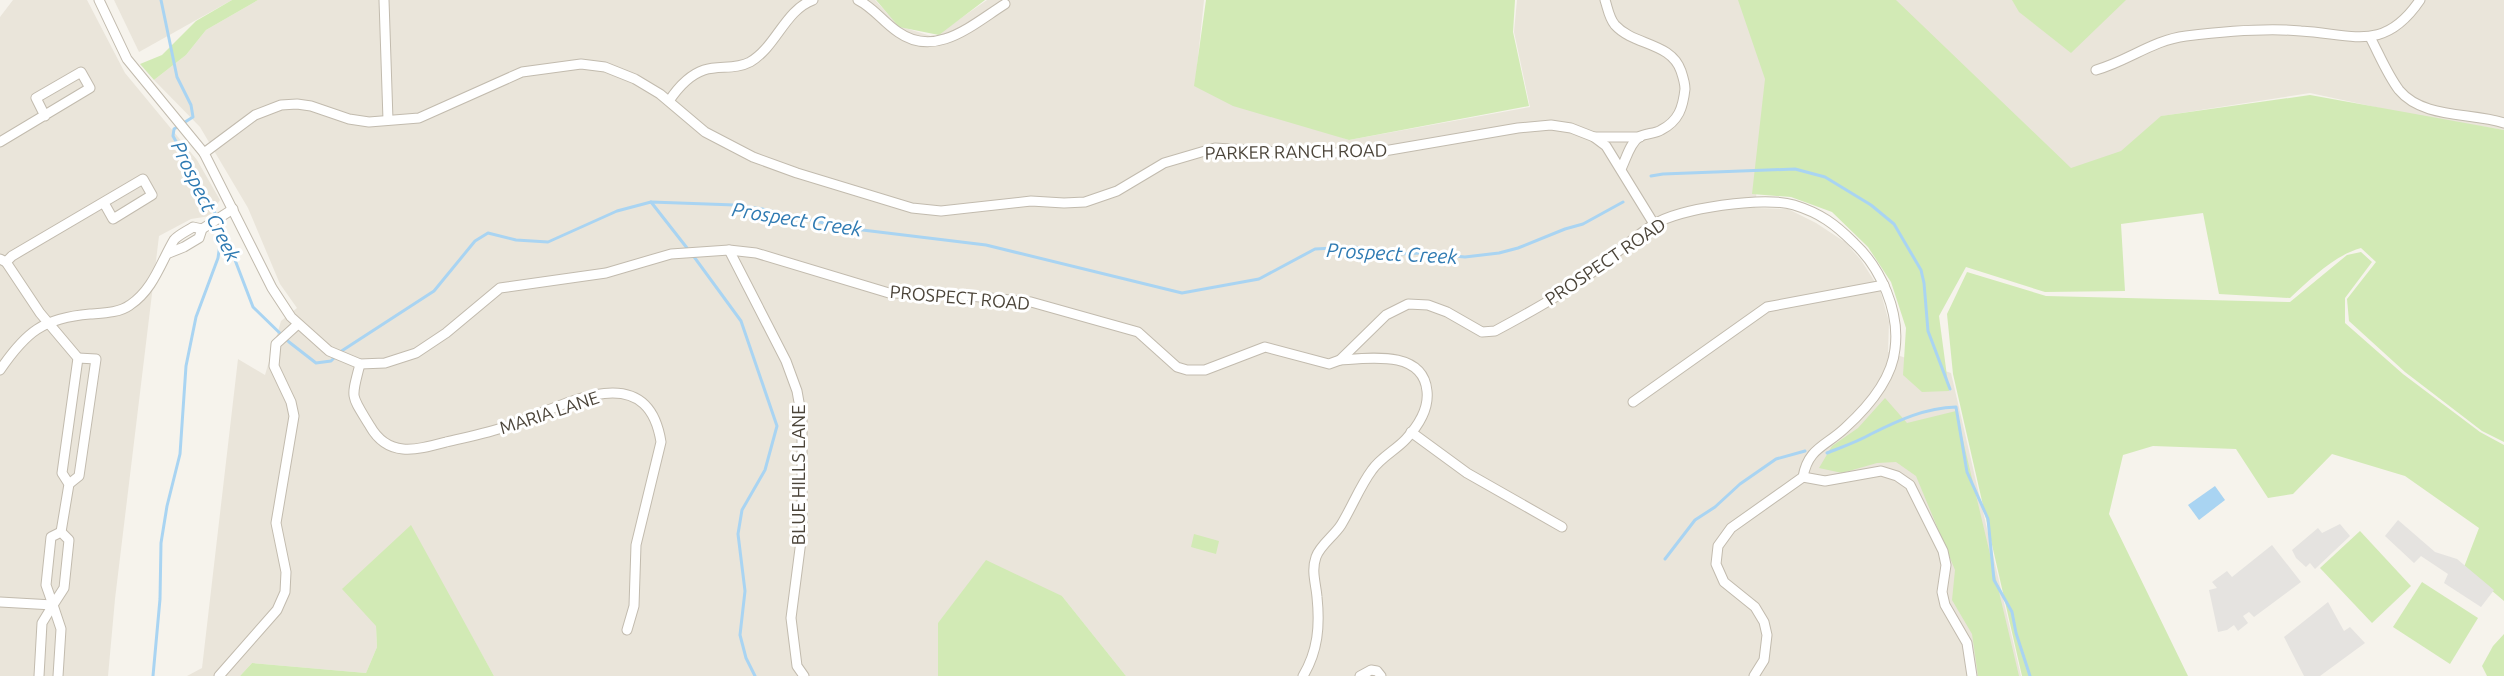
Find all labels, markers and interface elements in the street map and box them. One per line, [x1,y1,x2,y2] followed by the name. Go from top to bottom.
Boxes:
[167,137,245,266] water label: Prospect Creek
[1204,139,1388,163] street label: PARKER RANCH ROAD
[730,197,864,241] water label: Prospect Creek
[1541,213,1669,309] street label: PROSPECT ROAD
[1326,238,1459,268] water label: Prospect Creek
[889,281,1031,313] street label: PROSPECT ROAD
[497,387,601,437] street label: MARIA LANE
[788,405,808,545] street label: BLUE HILLS LANE

